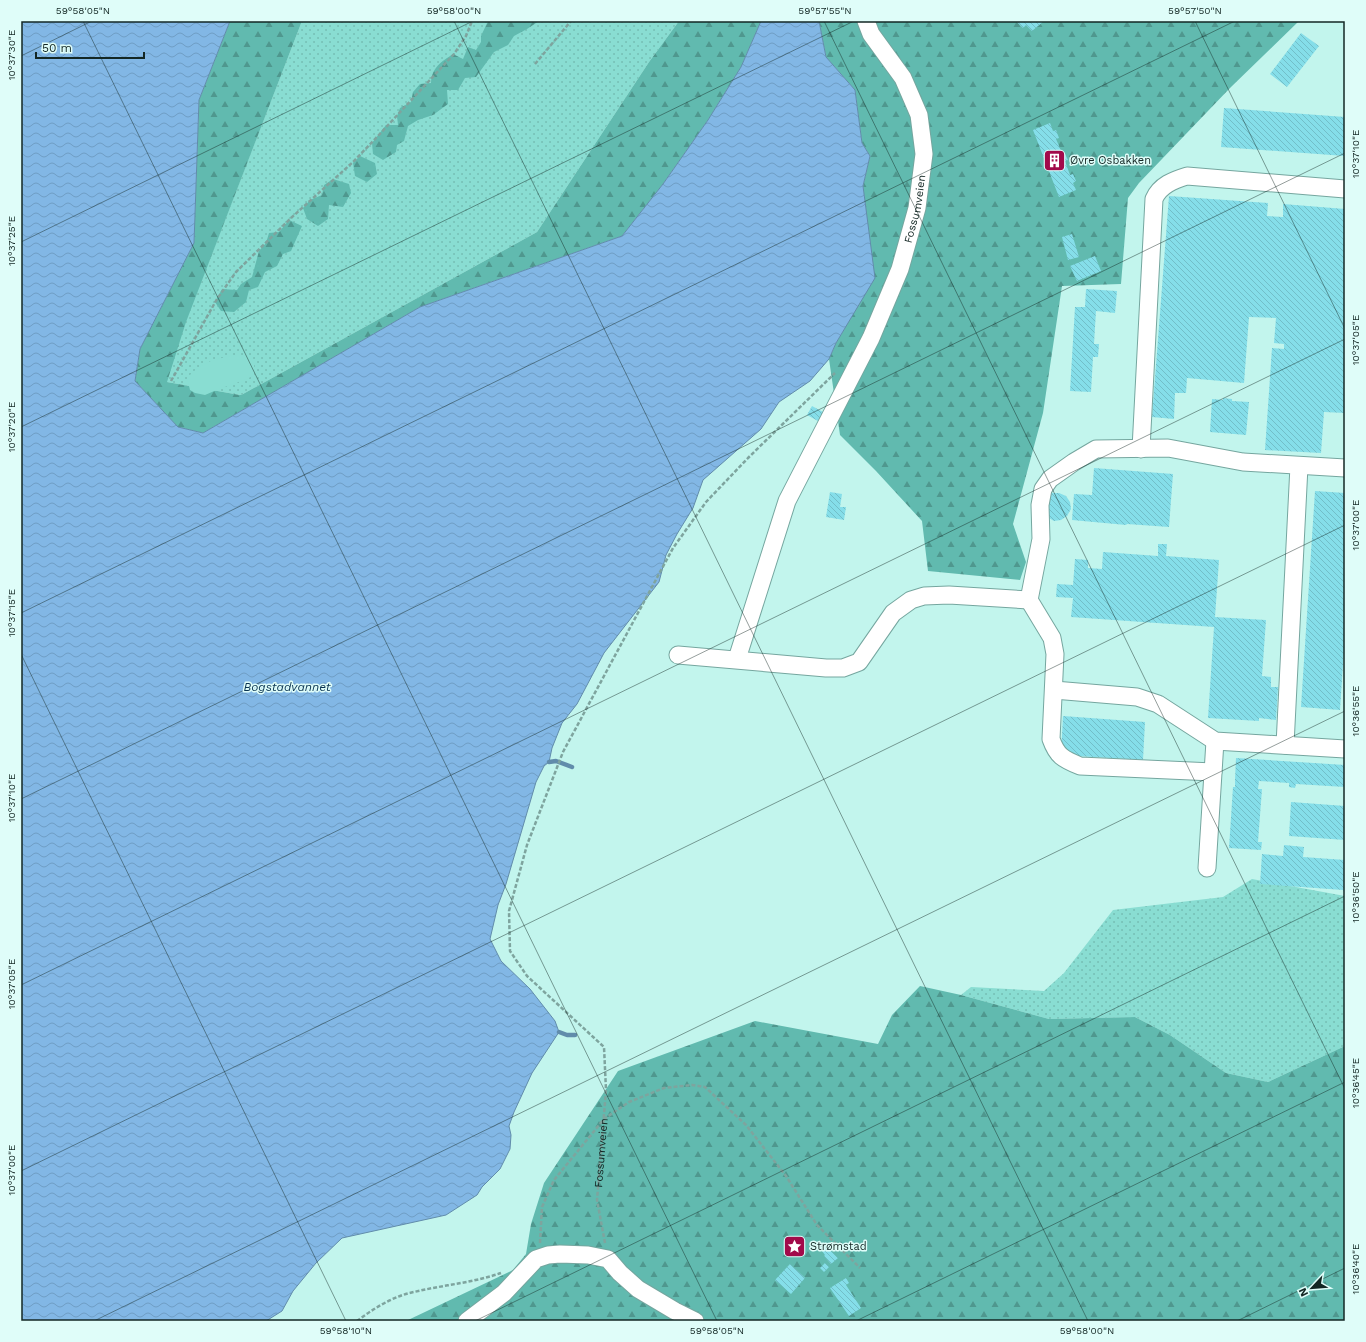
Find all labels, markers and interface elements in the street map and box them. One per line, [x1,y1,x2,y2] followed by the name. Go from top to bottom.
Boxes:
[56,5,110,16] text: 59°58'05"N
[427,5,481,16] text: 59°58'00"N
[798,5,852,16] text: 59°57'55"N
[1168,5,1222,16] text: 59°57'50"N
[6,30,17,80] text: 10°37'30"E
[36,34,144,60] scale bar
[42,41,72,55] text: 50 m
[1350,130,1361,178] text: 10°37'10"E
[1042,147,1068,173] building icon: Øvre Osbakken
[1070,154,1151,167] place label: Øvre Osbakken
[902,174,928,245] street label: Fossumveien
[6,216,17,266] text: 10°37'25"E
[1350,315,1361,365] text: 10°37'05"E
[6,402,17,452] text: 10°37'20"E
[1350,500,1361,550] text: 10°37'00"E
[6,589,17,637] text: 10°37'15"E
[243,680,331,694] water label: Bogstadvannet
[1350,685,1361,737] text: 10°36'55"E
[6,774,17,822] text: 10°37'10"E
[1350,871,1361,923] text: 10°36'50"E
[6,959,17,1009] text: 10°37'05"E
[1350,1058,1361,1108] text: 10°36'45"E
[592,1118,611,1188] street label: Fossumveien
[6,1145,17,1195] text: 10°37'00"E
[782,1233,808,1259] place icon: Strømstad
[810,1240,867,1253] place label: Strømstad
[1350,1244,1361,1294] text: 10°36'40"E
[1292,1268,1332,1308] north arrow
[1296,1286,1311,1299] text: N
[320,1325,372,1336] text: 59°58'10"N
[690,1325,744,1336] text: 59°58'05"N
[1060,1325,1114,1336] text: 59°58'00"N

